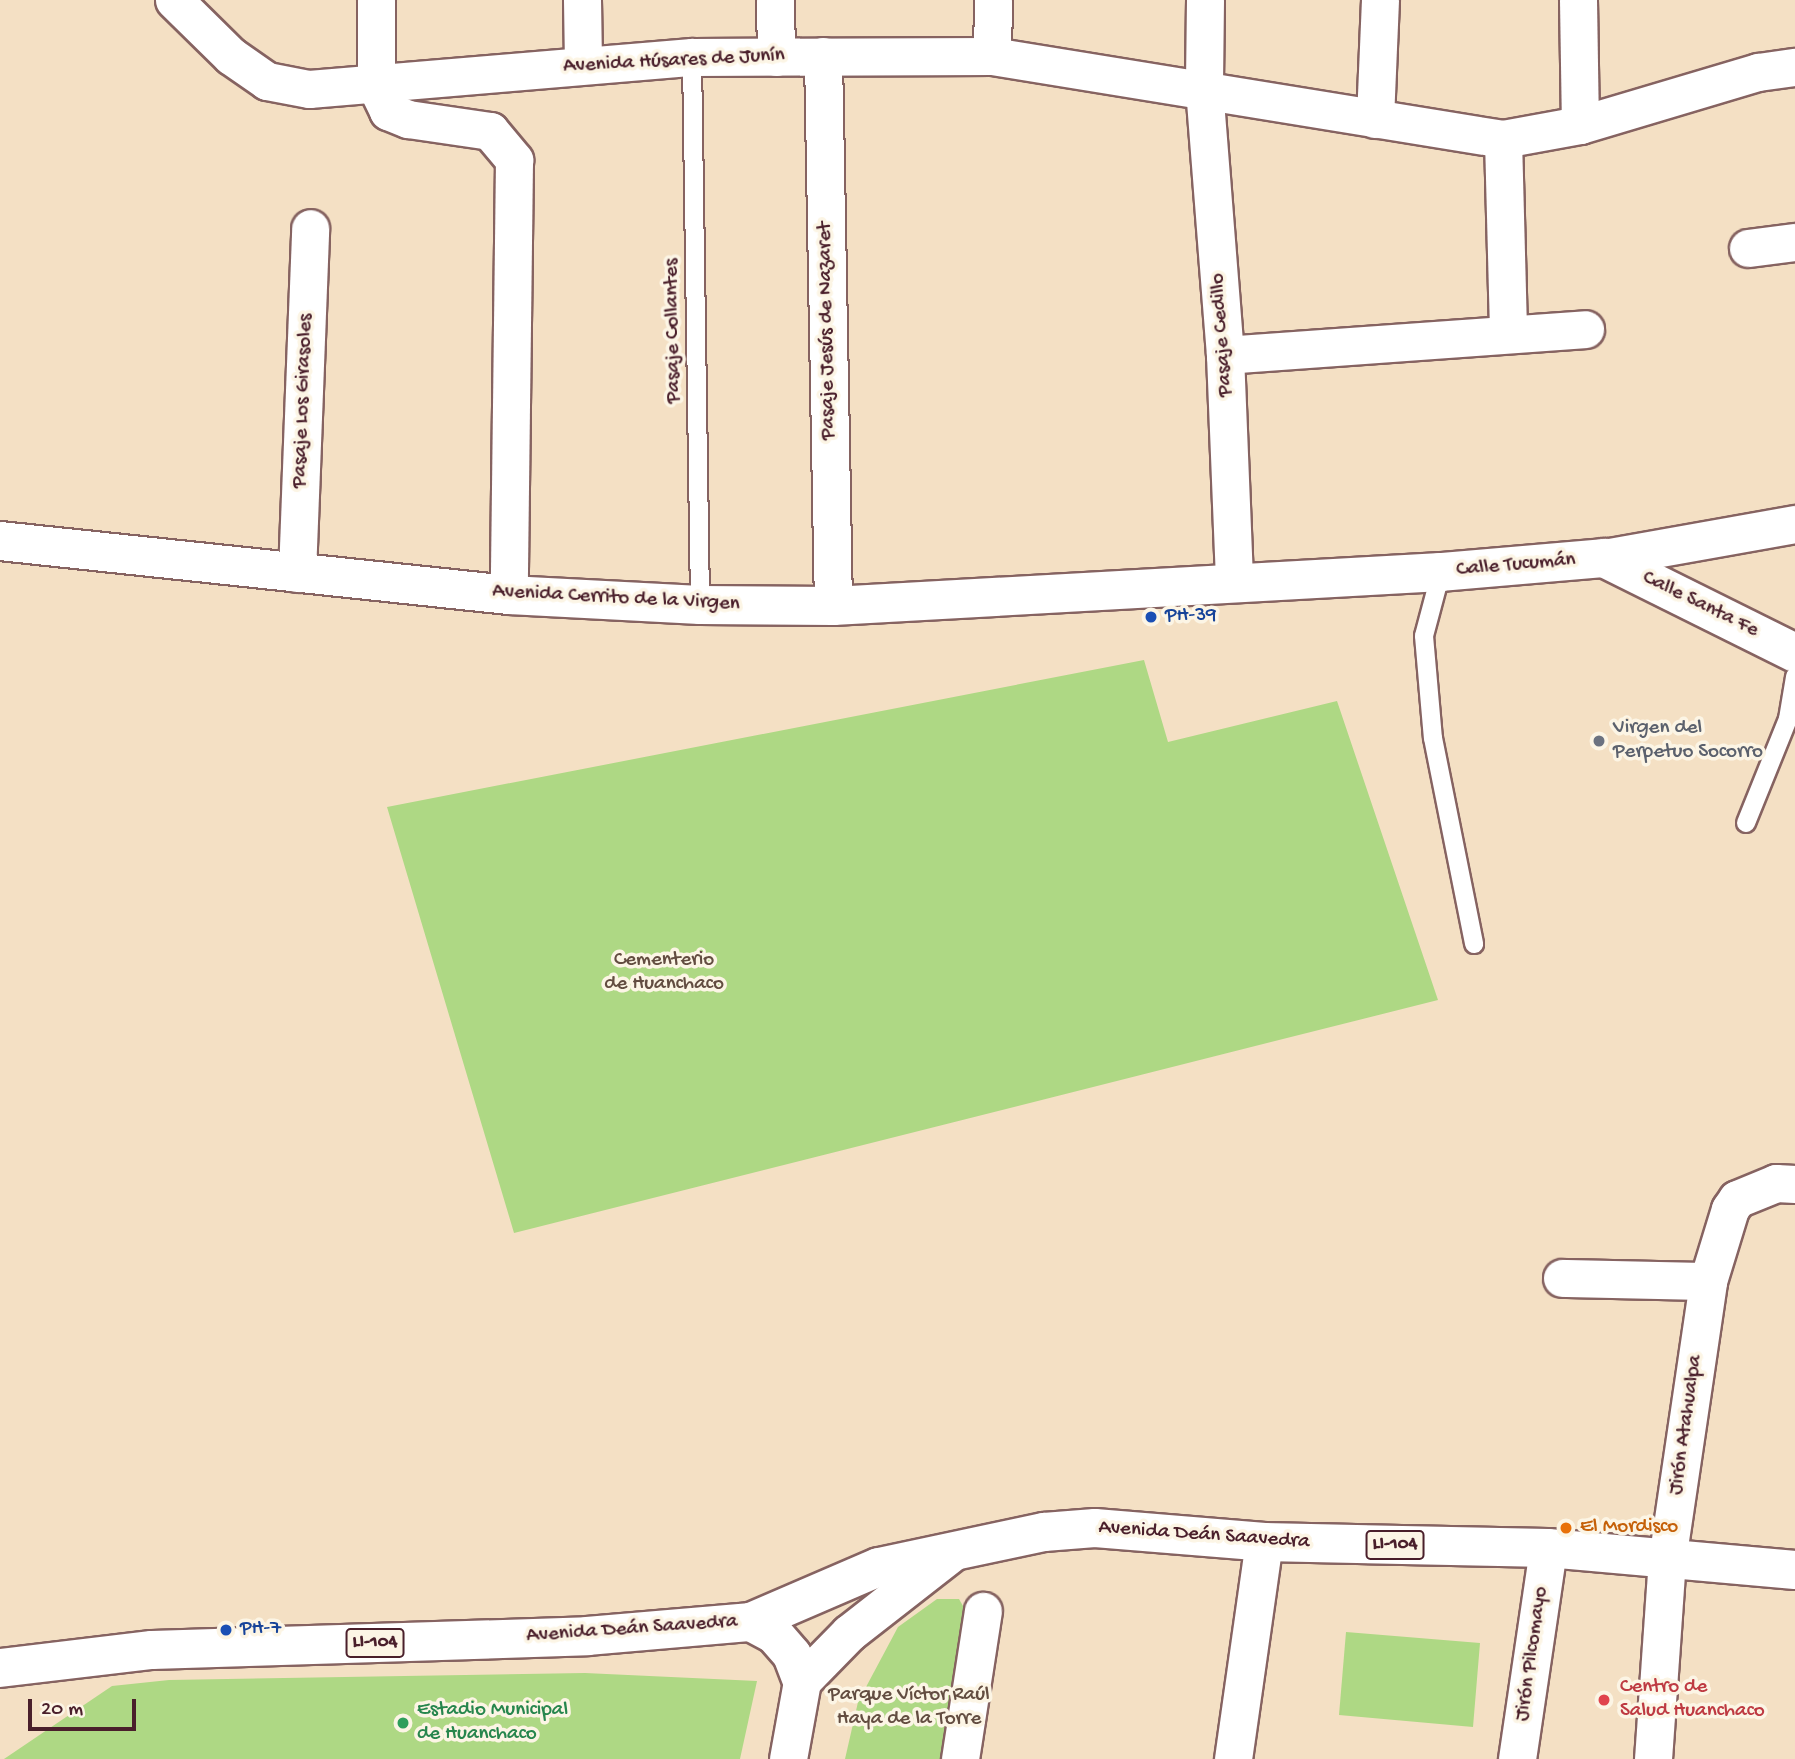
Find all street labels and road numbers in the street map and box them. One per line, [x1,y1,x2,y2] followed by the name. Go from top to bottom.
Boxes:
[563,44,785,80] street label: Avenida Húsares de Junín
[813,222,843,440] street label: Pasaje Jesús de Nazaret
[660,258,688,404] street label: Pasaje Collantes
[1206,272,1240,398] street label: Pasaje Cedillo
[288,313,320,489] street label: Pasaje Los Girasoles
[1455,548,1577,584] street label: Calle Tucumán
[1638,566,1762,644] street label: Calle Santa Fe
[492,580,740,618] street label: Avenida Cerrito de la Virgen
[1665,1353,1709,1497] street label: Jirón Atahualpa
[1098,1516,1310,1556] street label: Avenida Deán Saavedra
[1365,1530,1425,1560] road number: LI-104
[1511,1585,1555,1723] street label: Jirón Pilcomayo
[526,1610,738,1650] street label: Avenida Deán Saavedra
[345,1628,405,1658] road number: LI-104

